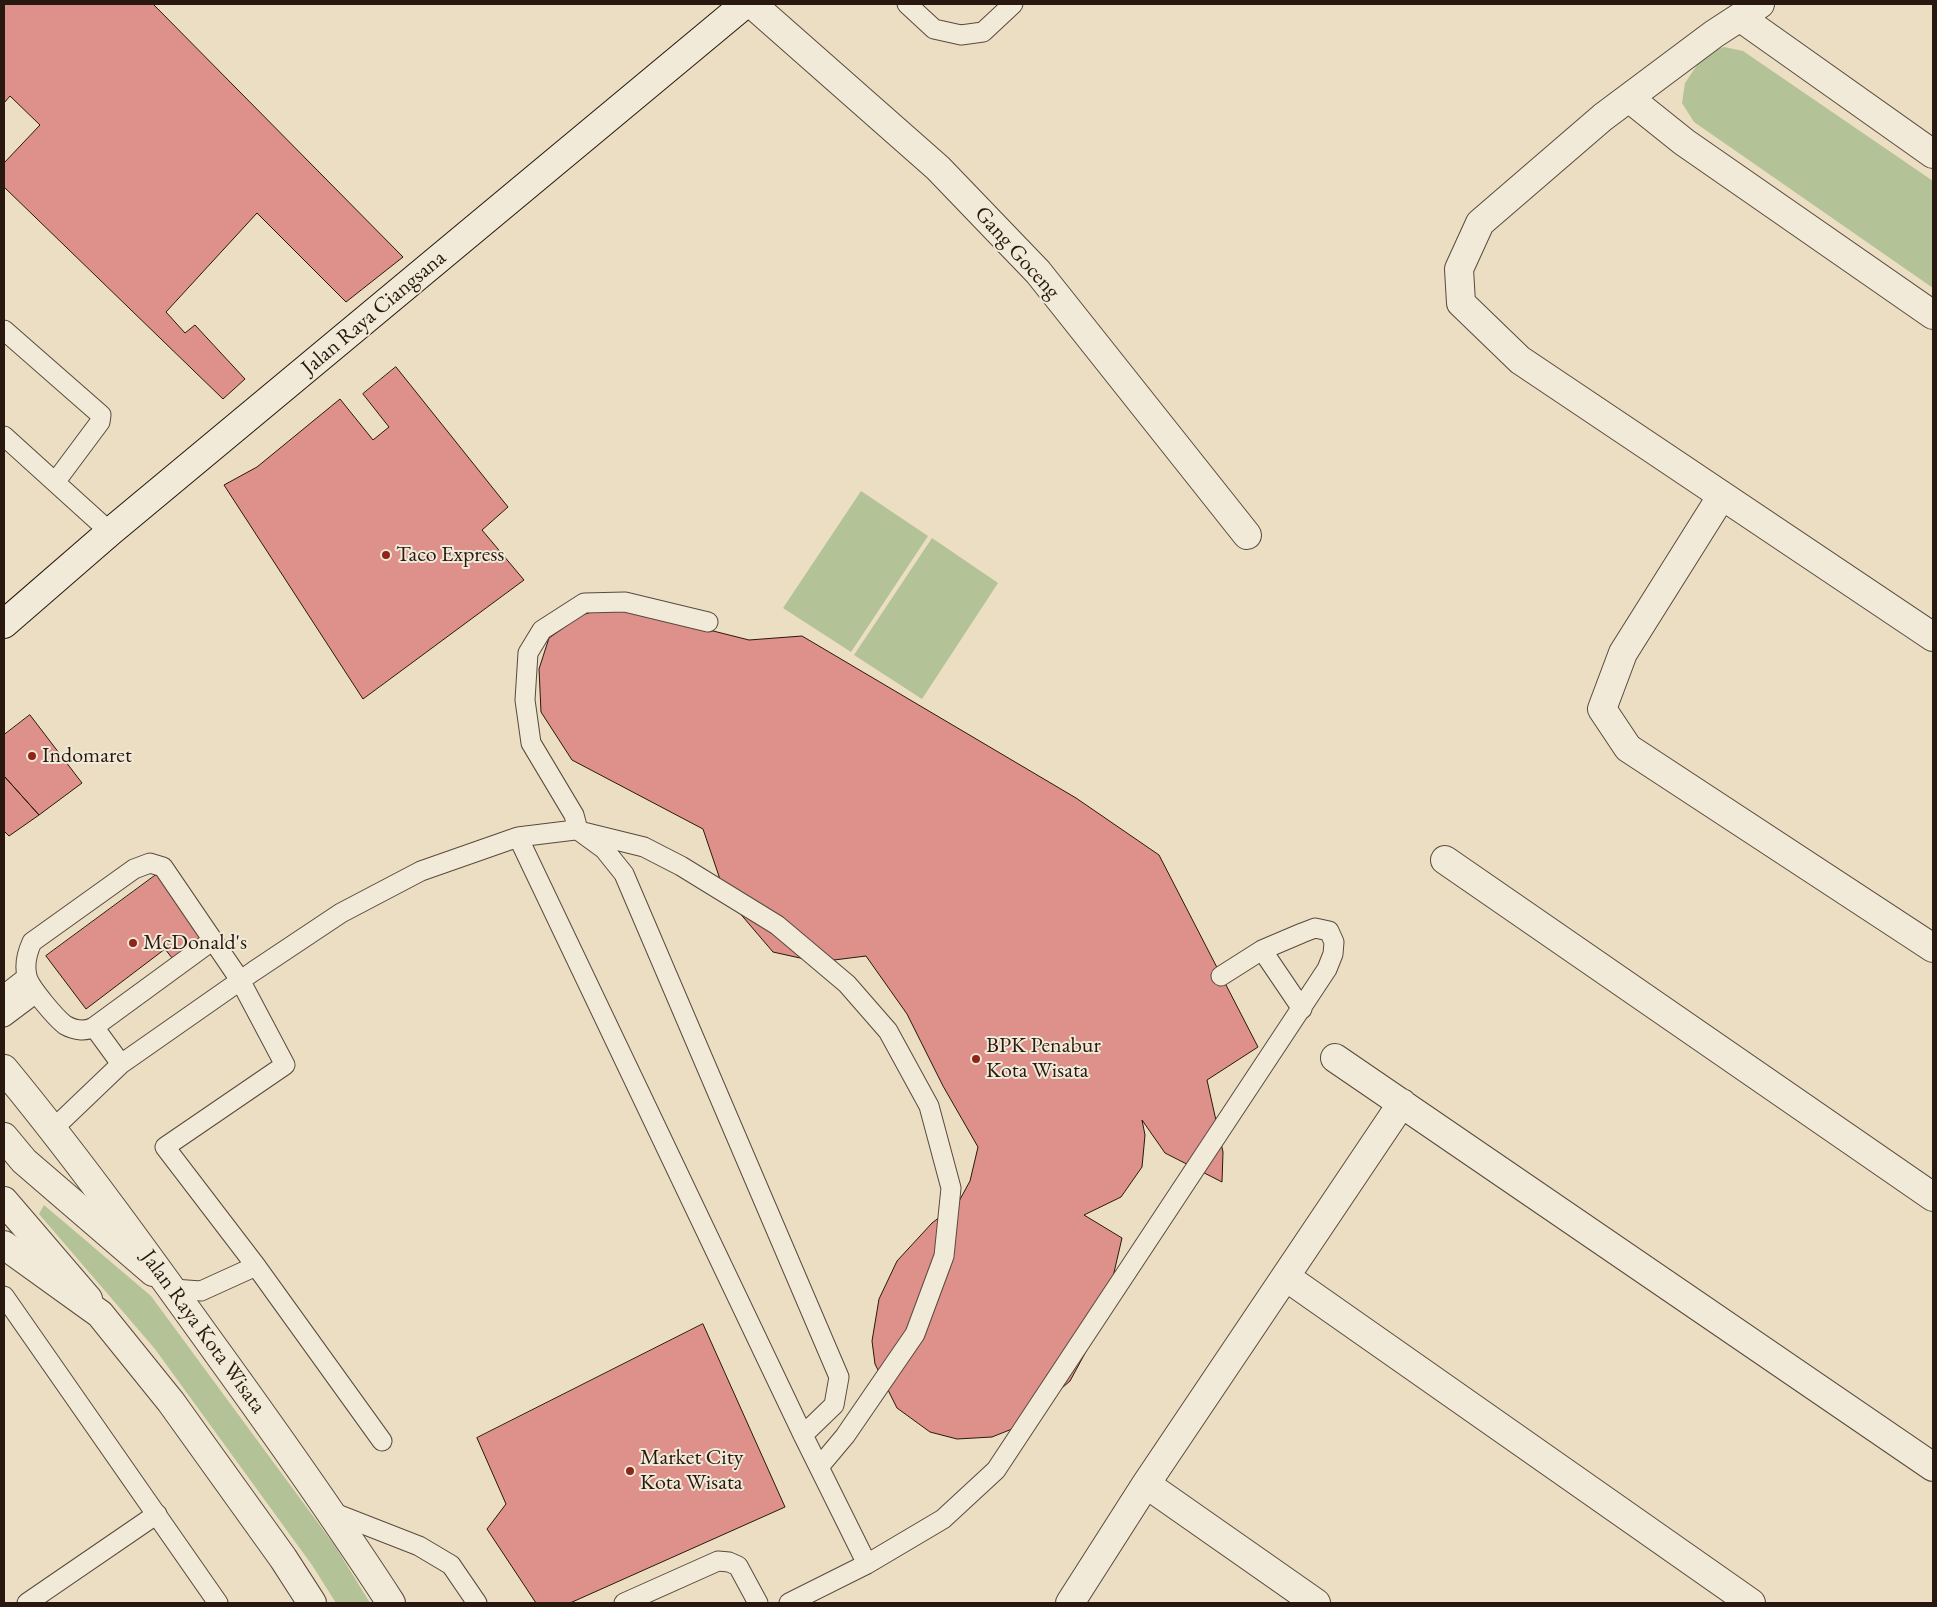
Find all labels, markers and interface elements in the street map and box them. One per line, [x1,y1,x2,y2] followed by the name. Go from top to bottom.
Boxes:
[969,201,1065,305] street label: Gang Goceng
[296,245,452,381] street label: Jalan Raya Ciangsana
[396,542,504,568] place label: Taco Express
[380,549,392,561] marker: Taco Express
[42,743,132,769] place label: Indomaret
[26,750,38,762] marker: Indomaret
[143,930,247,956] place label: McDonald's
[127,937,139,949] marker: McDonald's
[986,1033,1101,1084] place label: BPK Penabur Kota Wisata
[970,1053,982,1065] marker: BPK Penabur Kota Wisata
[135,1245,271,1419] street label: Jalan Raya Kota Wisata
[640,1445,743,1496] place label: Market City Kota Wisata
[624,1465,636,1477] marker: Market City Kota Wisata

